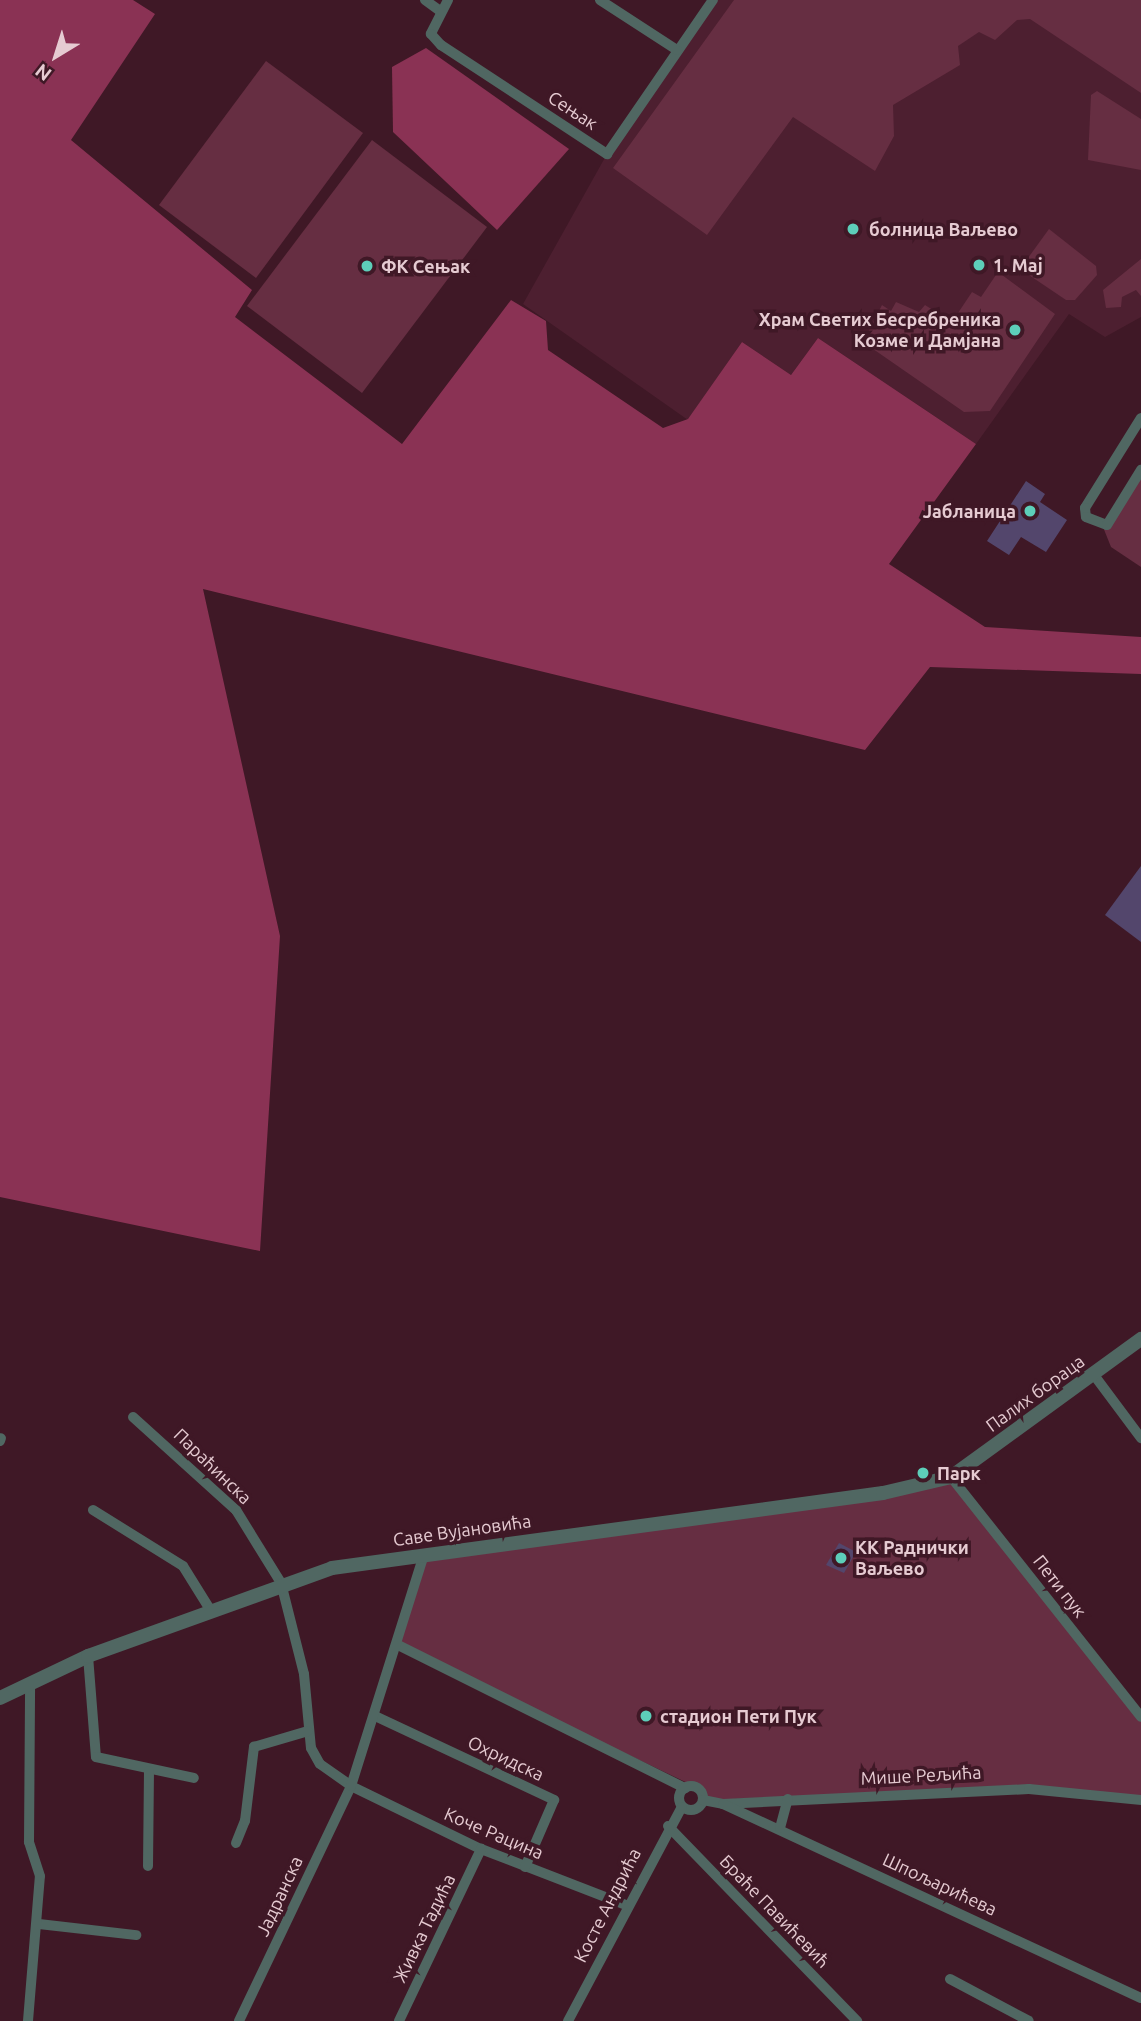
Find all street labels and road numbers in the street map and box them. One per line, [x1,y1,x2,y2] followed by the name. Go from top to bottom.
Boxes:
[544,86,602,134] street label: Сењак
[981,1350,1089,1436] street label: Палих бораца
[170,1424,256,1508] street label: Параћинска
[392,1510,532,1550] street label: Саве Вујановића
[1029,1550,1091,1622] street label: Пети пук
[464,1731,548,1785] street label: Охридска
[860,1761,982,1789] street label: Мише Рељића
[441,1802,547,1864] street label: Коче Рацина
[569,1844,645,1966] street label: Косте Андрића
[879,1848,1001,1920] street label: Шпољарићева
[716,1850,834,1972] street label: Браће Павићевић
[251,1853,307,1939] street label: Јадранска
[388,1870,460,1986] street label: Живка Тадића

